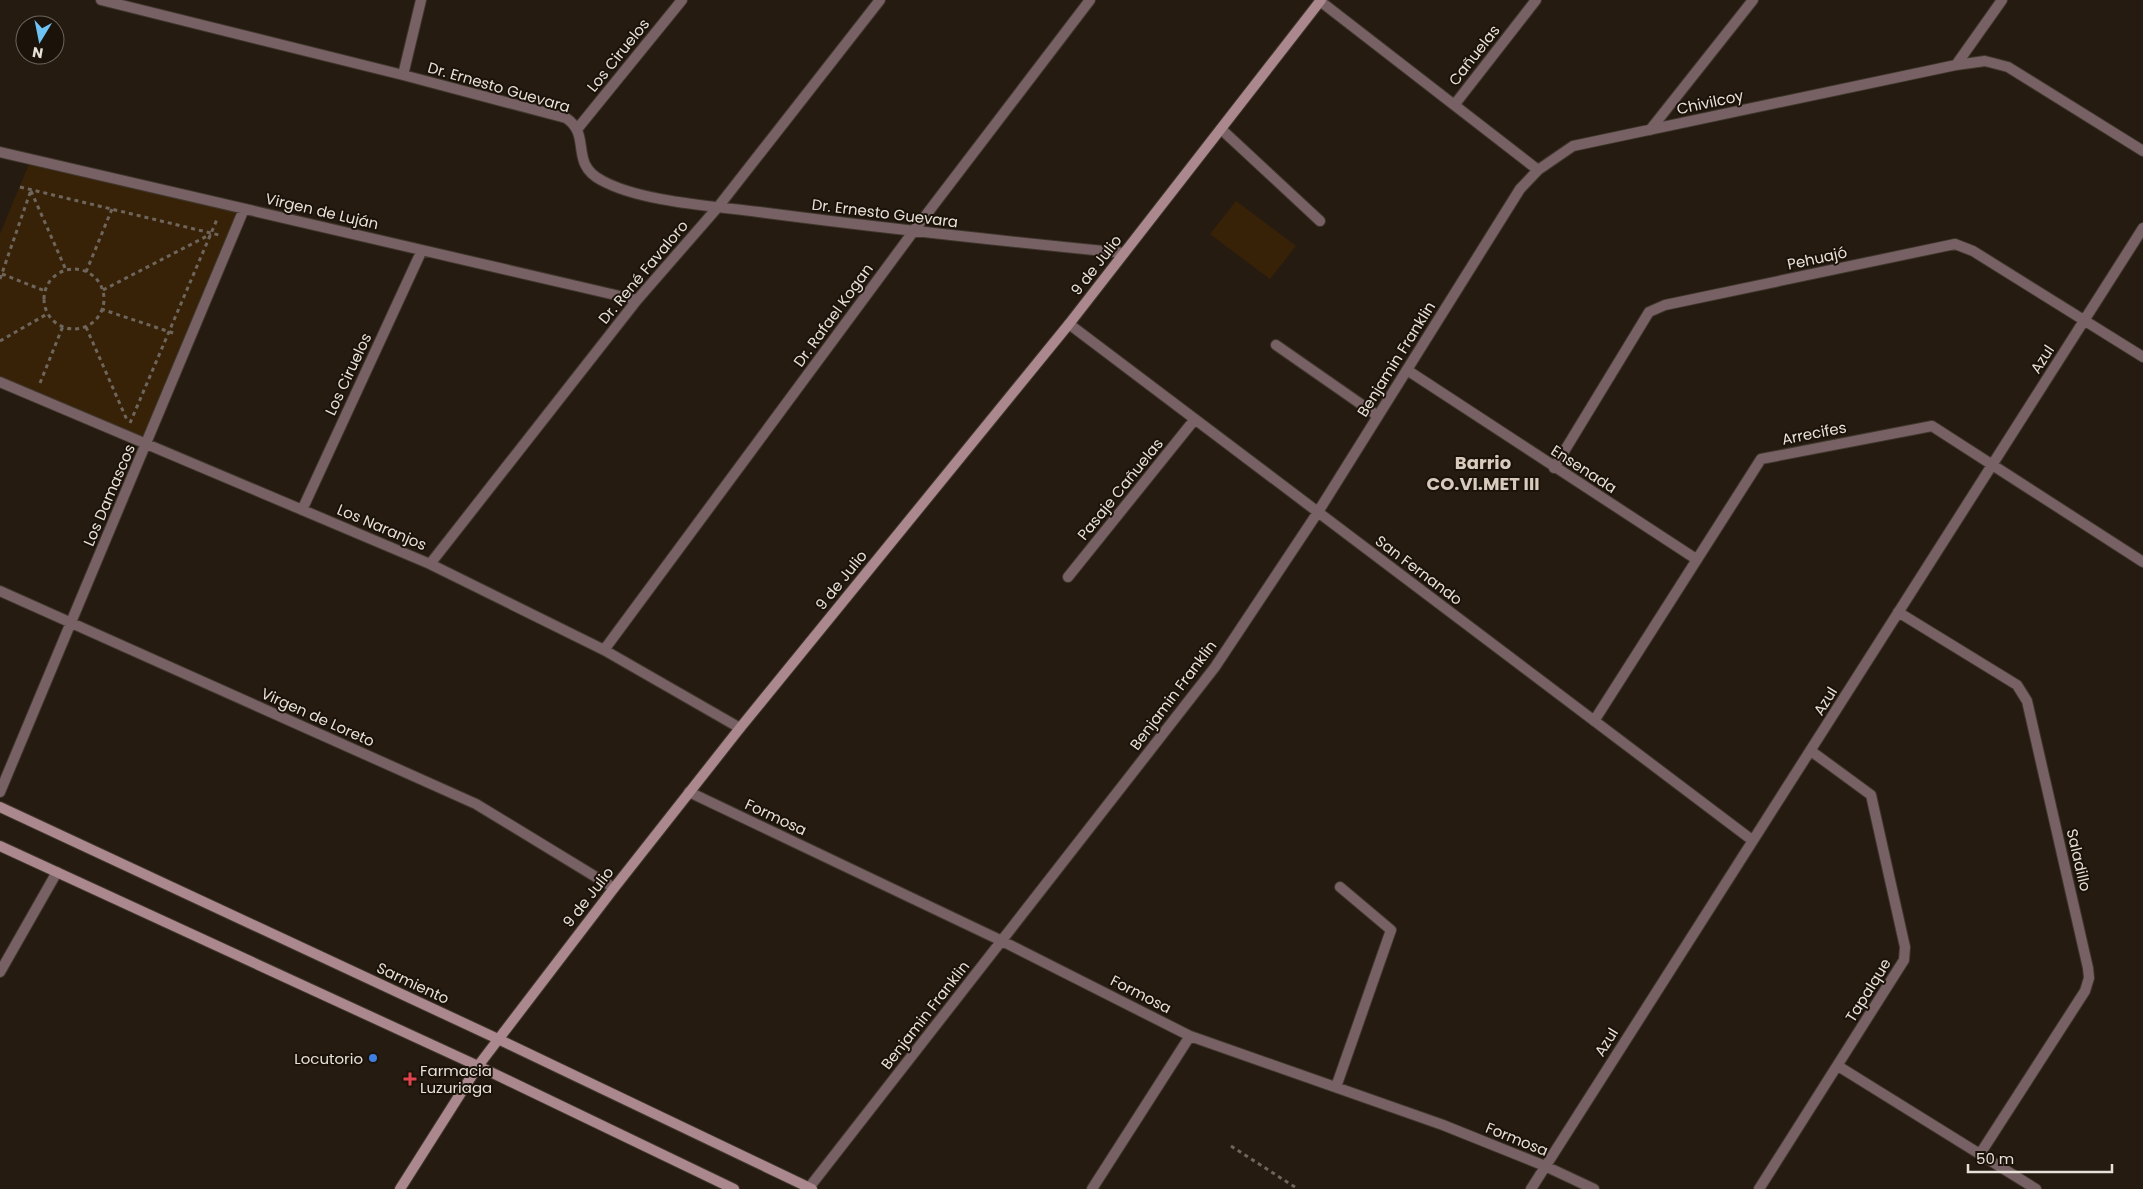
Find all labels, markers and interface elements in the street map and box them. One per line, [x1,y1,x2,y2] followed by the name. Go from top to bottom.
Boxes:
[582,14,654,96] street label: Los Ciruelos
[15,15,65,65] north arrow
[1444,20,1505,90] street label: Cañuelas
[31,42,45,64] text: N
[425,57,573,117] street label: Dr. Ernesto Guevara
[1675,85,1746,119] street label: Chivilcoy
[263,188,381,234] street label: Virgen de Luján
[811,194,959,232] street label: Dr. Ernesto Guevara
[593,216,693,328] street label: Dr. René Favaloro
[1066,230,1126,300] street label: 9 de Julio
[1785,241,1849,275] street label: Pehuajó
[788,259,878,371] street label: Dr. Rafael Kogan
[1352,297,1440,421] street label: Benjamin Franklin
[320,329,376,419] street label: Los Ciruelos
[2025,341,2059,377] street label: Azul
[1780,416,1848,450] street label: Arrecifes
[1072,433,1168,544] street label: Pasaje Cañuelas
[1547,440,1621,498] street label: Ensenada
[78,441,140,549] street label: Los Damascos
[1426,450,1540,496] district label: Barrio CO.VI.MET III
[334,499,430,555] street label: Los Naranjos
[1371,530,1467,610] street label: San Fernando
[810,546,872,614] street label: 9 de Julio
[1125,636,1221,754] street label: Benjamin Franklin
[258,683,378,751] street label: Virgen de Loreto
[1808,683,1842,719] street label: Azul
[742,794,810,840] street label: Formosa
[2062,827,2096,893] street label: Saladillo
[558,862,618,932] street label: 9 de Julio
[1840,954,1896,1026] street label: Tapalque
[876,956,974,1074] street label: Benjamin Franklin
[373,957,453,1009] street label: Sarmiento
[1107,970,1175,1018] street label: Formosa
[1589,1024,1623,1060] street label: Azul
[294,1048,363,1069] place label: Locutorio
[367,1052,379,1064] marker: Locutorio
[420,1060,492,1098] place label: Farmacia Luzuriaga
[404,1073,416,1085] marker: Farmacia Luzuriaga
[1483,1117,1551,1161] street label: Formosa
[1968,1142,2112,1174] scale bar
[1976,1148,2014,1169] text: 50 m

